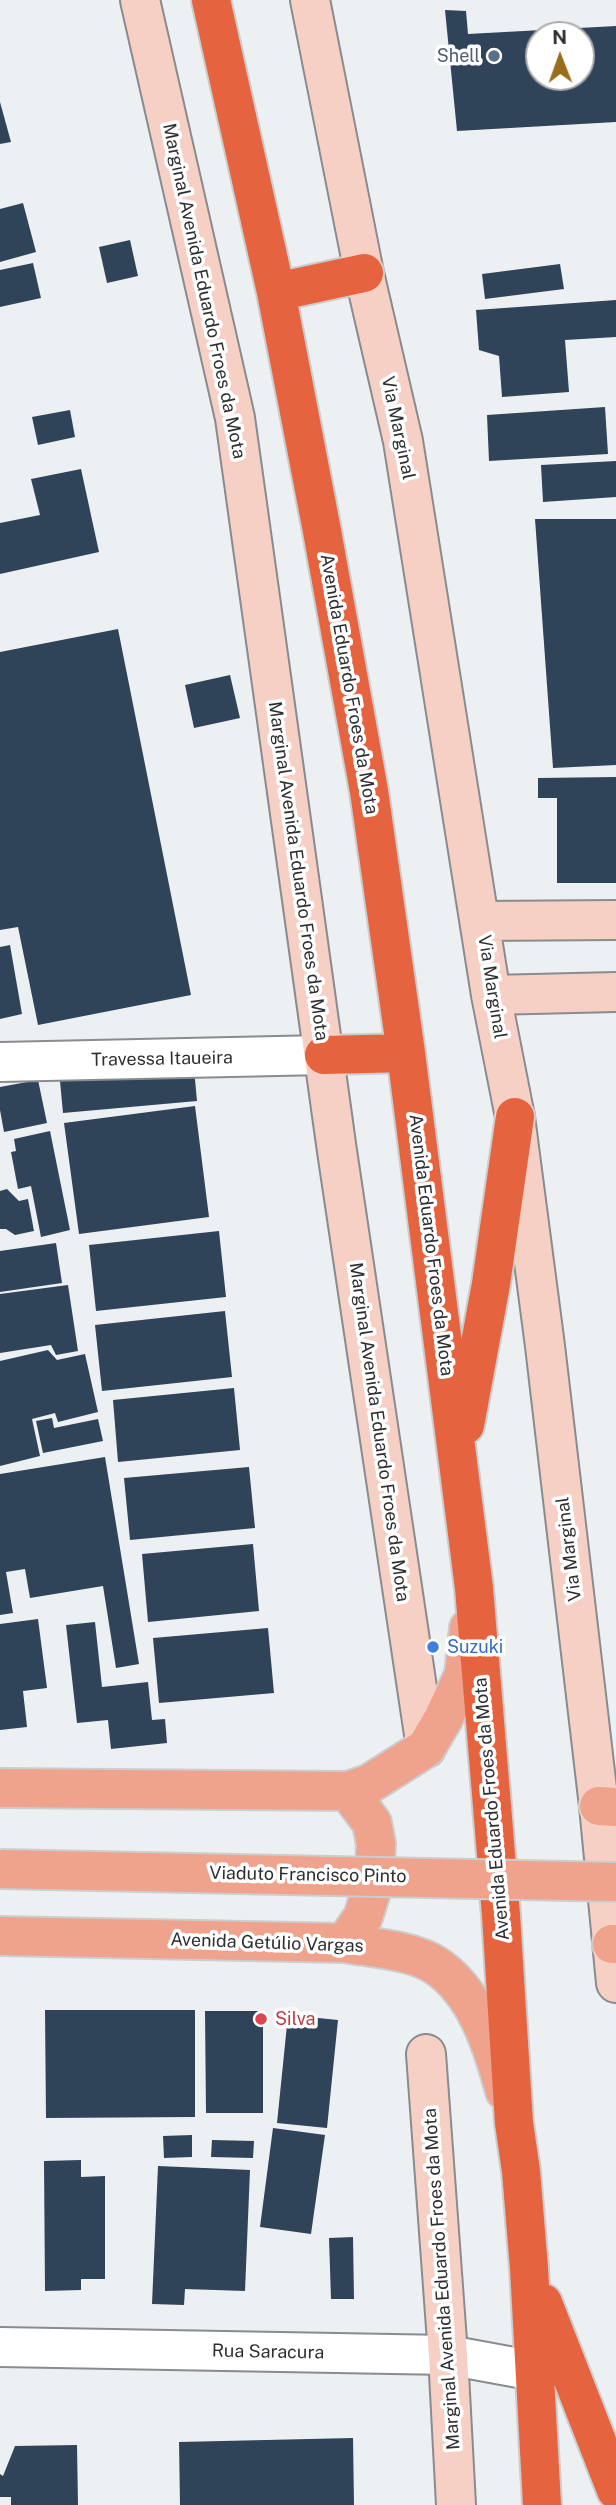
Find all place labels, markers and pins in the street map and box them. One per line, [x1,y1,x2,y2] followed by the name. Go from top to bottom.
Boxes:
[437,45,480,67] place label: Shell
[486,48,502,64] marker: Shell
[447,1636,503,1658] place label: Suzuki
[425,1639,441,1655] marker: Suzuki
[275,2008,316,2030] place label: Silva
[253,2011,269,2027] marker: Silva

